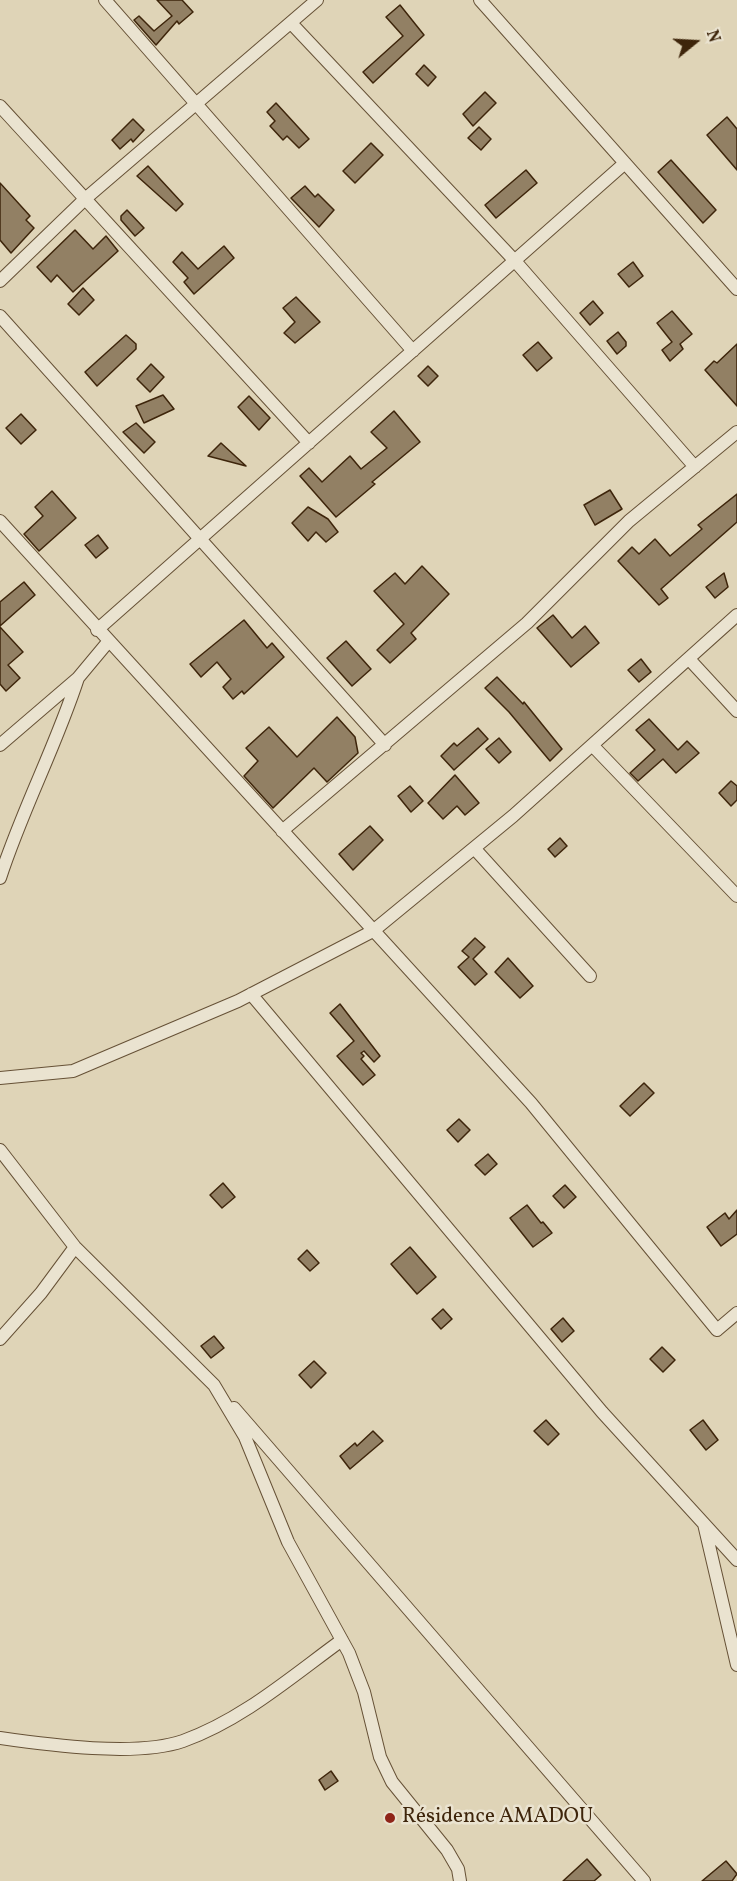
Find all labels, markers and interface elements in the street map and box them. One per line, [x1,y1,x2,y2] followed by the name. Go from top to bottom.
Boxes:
[665,12,725,72] north arrow
[700,28,724,45] text: N
[402,1805,593,1831] place label: Résidence AMADOU
[383,1811,397,1825] marker: Résidence AMADOU

